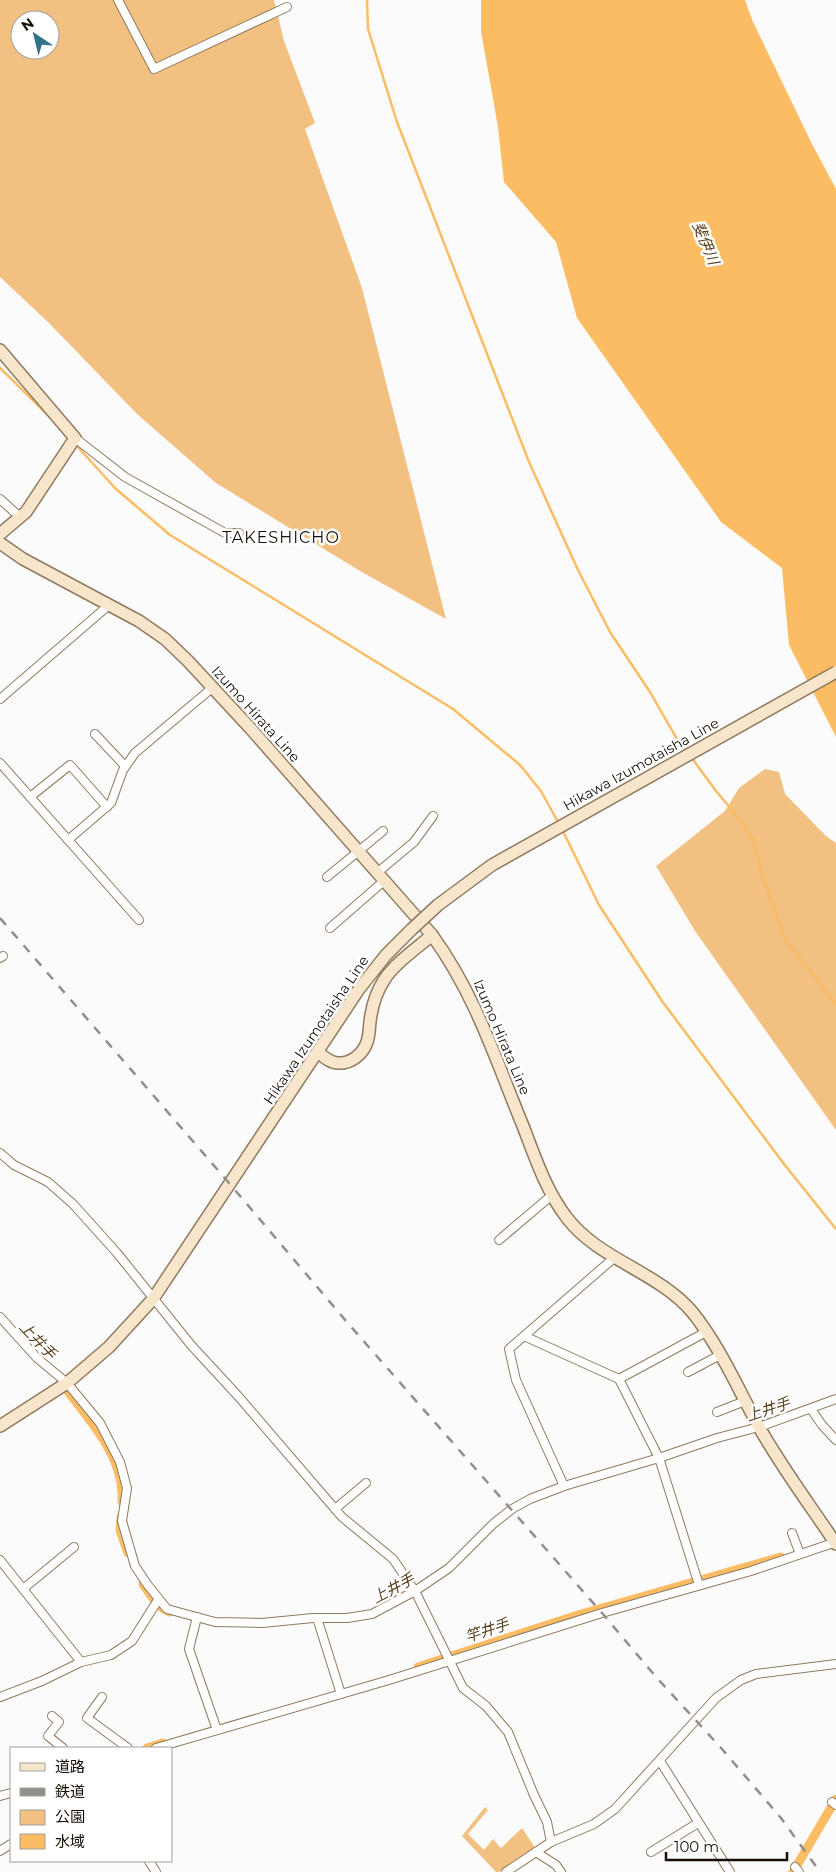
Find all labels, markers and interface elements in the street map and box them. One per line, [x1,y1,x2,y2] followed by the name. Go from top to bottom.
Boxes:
[10,10,60,60] north arrow
[18,14,37,35] text: N
[688,219,724,269] water label: 斐伊川
[222,528,340,547] district label: TAKESHICHO
[208,662,304,766] street label: Izumo Hirata Line
[560,714,722,814] street label: Hikawa Izumotaisha Line
[259,952,373,1108] street label: Hikawa Izumotaisha Line
[470,976,534,1098] street label: Izumo Hirata Line
[16,1317,61,1363] water label: 上井手
[744,1393,793,1425] water label: 上井手
[369,1569,418,1607] water label: 上井手
[463,1614,512,1646] water label: 竿井手
[10,1747,172,1862] legend
[55,1757,85,1776] text: 道路
[55,1782,85,1801] text: 鉄道
[55,1807,85,1826] text: 公園
[666,1830,787,1862] scale bar
[55,1832,85,1851] text: 水域
[674,1837,719,1856] text: 100 m

